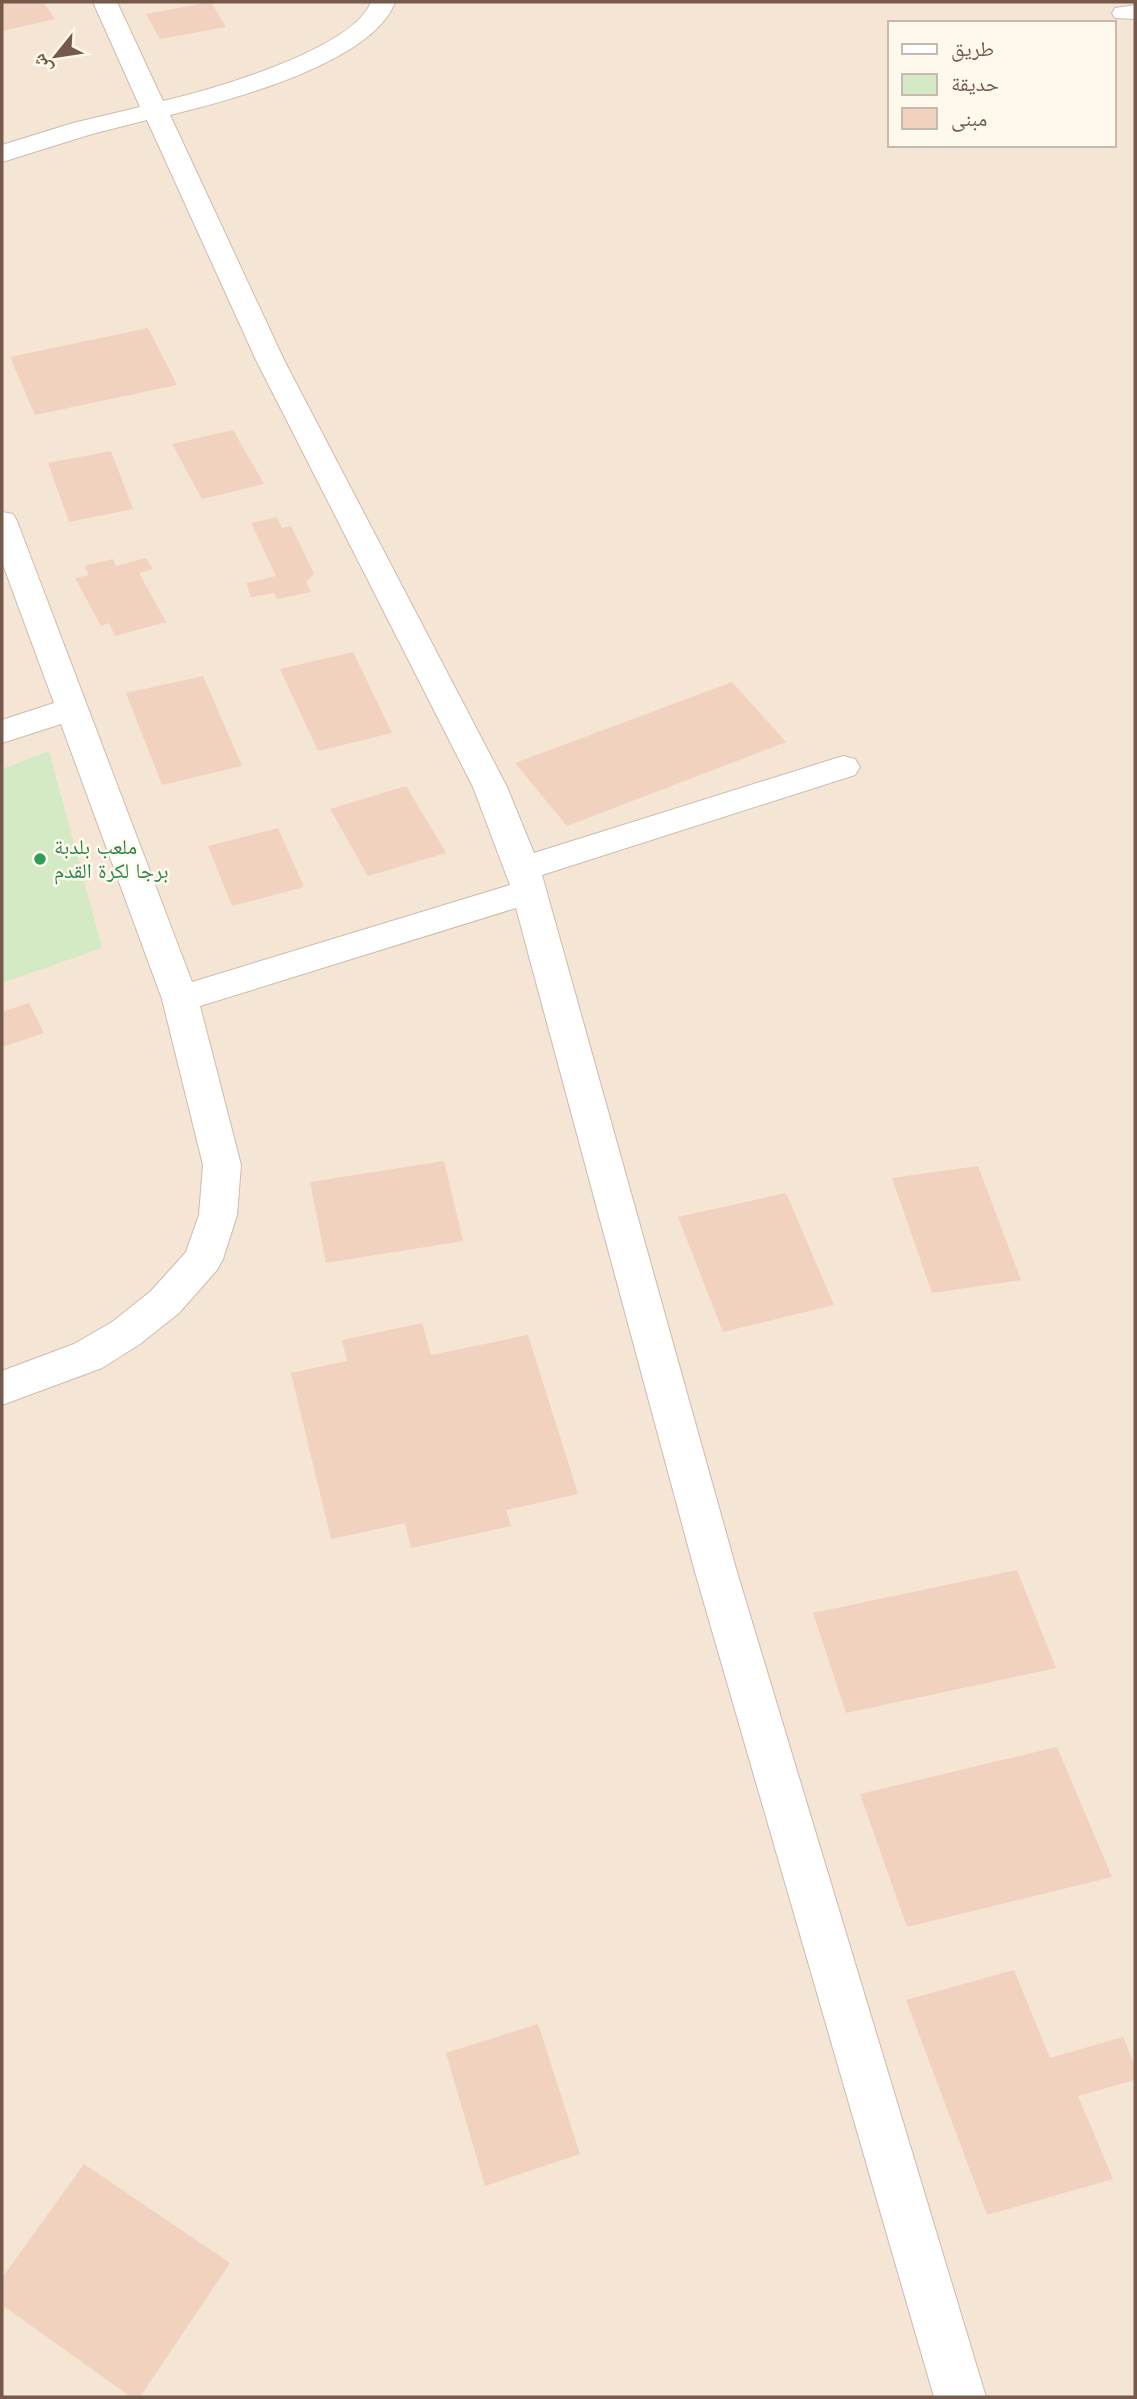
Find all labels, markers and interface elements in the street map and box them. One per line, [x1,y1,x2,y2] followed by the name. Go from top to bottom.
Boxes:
[21,21,91,91] north arrow
[888,21,1116,147] legend
[951,34,994,64] text: طريق
[25,49,58,80] text: ش
[951,69,999,99] text: حديقة
[951,104,987,134] text: مبنى
[54,832,168,886] place label: ملعب بلدبة برجا لكرة القدم
[32,851,48,867] marker: ملعب بلدبة برجا لكرة القدم

